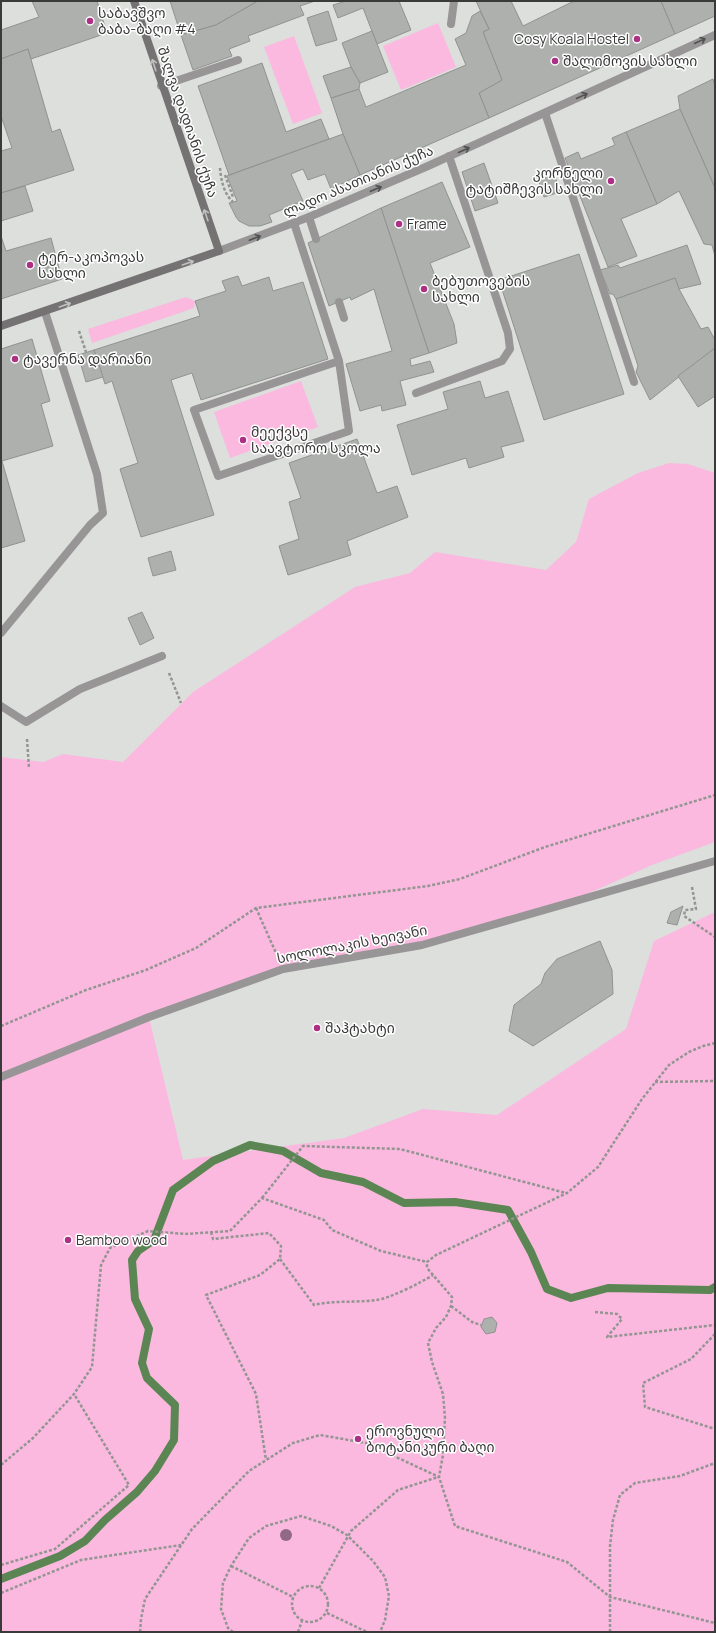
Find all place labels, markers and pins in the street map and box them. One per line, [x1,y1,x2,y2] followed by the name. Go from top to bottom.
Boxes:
[98,3,196,38] place label: საბავშვო ბაბა-ბაღი #4
[85,16,95,26] marker: საბავშვო ბაბა-ბაღი #4
[514,29,629,48] place label: Cosy Koala Hostel
[632,34,642,44] marker: Cosy Koala Hostel
[563,51,697,70] place label: შალიმოვის სახლი
[550,56,560,66] marker: შალიმოვის სახლი
[466,163,603,198] place label: კორნელი ტატიშჩევის სახლი
[606,176,616,186] marker: კორნელი ტატიშჩევის სახლი
[407,214,447,233] place label: Frame
[394,219,404,229] marker: Frame
[38,247,144,282] place label: ტერ-აკოპოვას სახლი
[25,260,35,270] marker: ტერ-აკოპოვას სახლი
[432,271,530,306] place label: ბებუთოვების სახლი
[419,284,429,294] marker: ბებუთოვების სახლი
[23,349,151,368] place label: ტავერნა დარიანი
[10,354,20,364] marker: ტავერნა დარიანი
[251,422,381,457] place label: მეექვსე საავტორო სკოლა
[238,435,248,445] marker: მეექვსე საავტორო სკოლა
[325,1018,395,1037] place label: შაჰტახტი
[312,1023,322,1033] marker: შაჰტახტი
[76,1230,167,1249] place label: Bamboo wood
[63,1235,73,1245] marker: Bamboo wood
[366,1421,495,1456] place label: ეროვნული ბოტანიკური ბაღი
[353,1434,363,1444] marker: ეროვნული ბოტანიკური ბაღი

